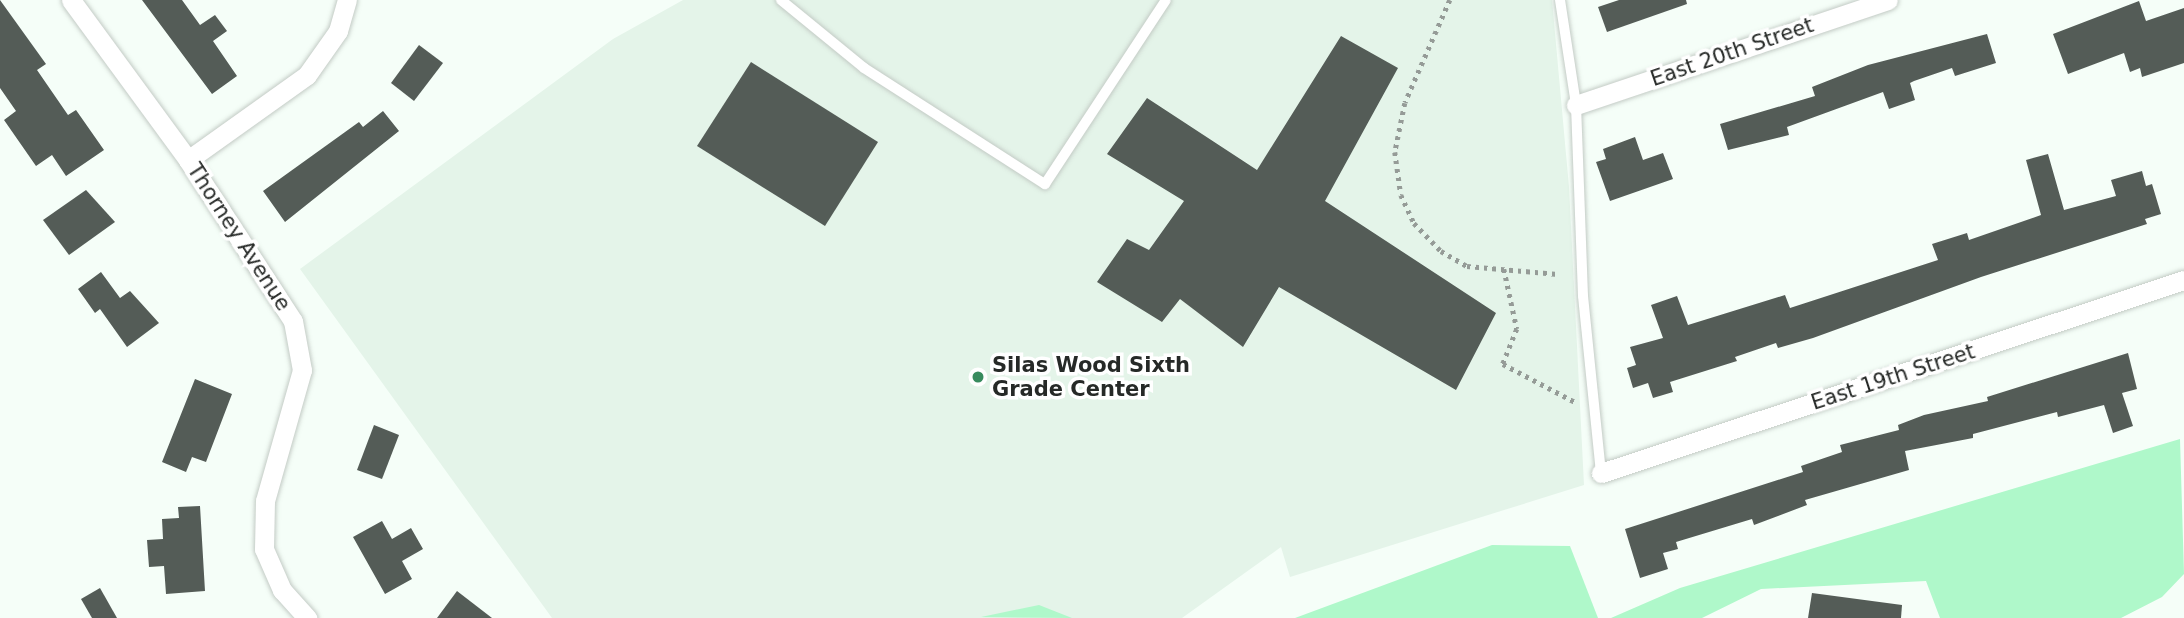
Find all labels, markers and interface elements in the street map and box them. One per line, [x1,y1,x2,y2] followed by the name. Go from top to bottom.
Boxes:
[1647,12,1817,92] street label: East 20th Street
[182,159,296,315] street label: Thorney Avenue
[1808,339,1978,415] street label: East 19th Street
[992,352,1190,402] place label: Silas Wood Sixth Grade Center
[970,369,986,385] marker: Silas Wood Sixth Grade Center

